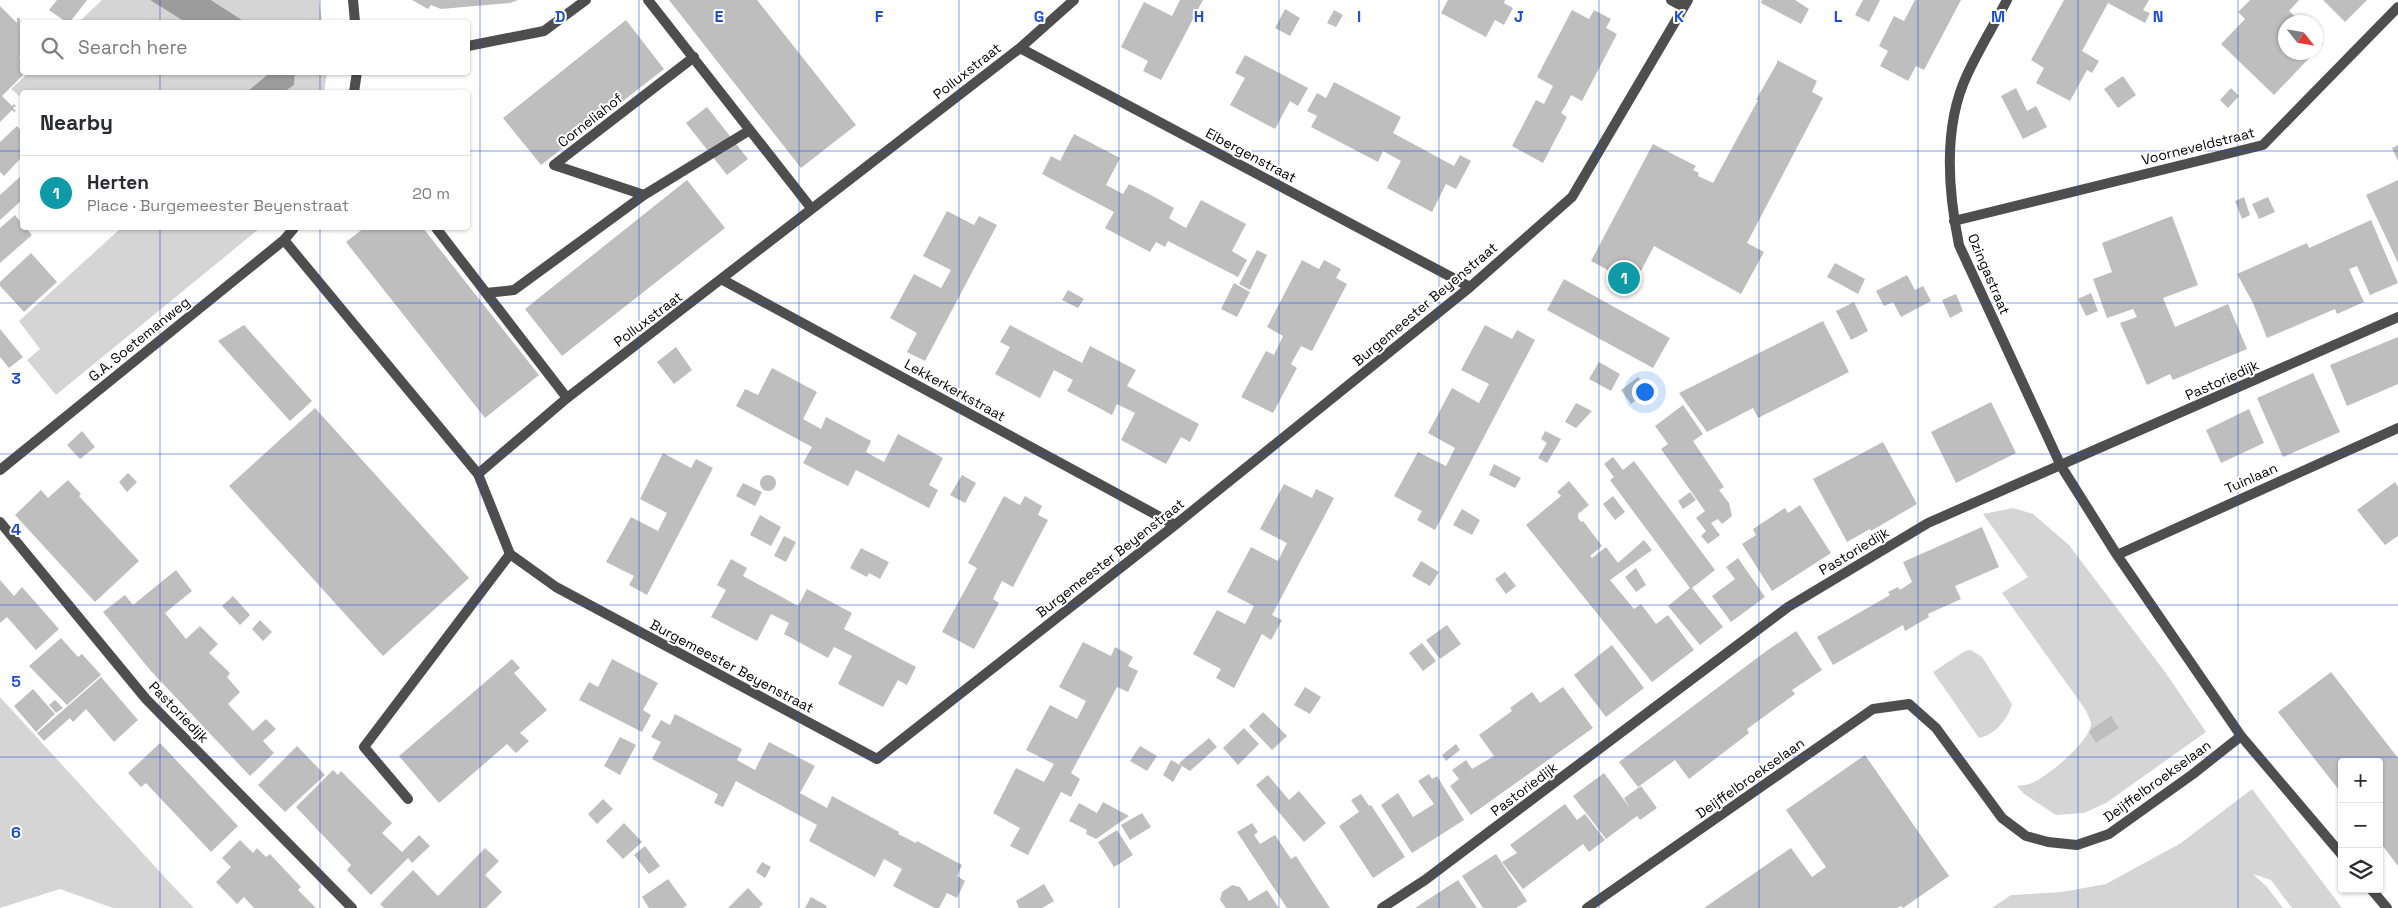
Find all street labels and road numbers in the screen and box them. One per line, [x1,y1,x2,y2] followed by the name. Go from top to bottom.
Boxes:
[929,39,1005,103] street label: Polluxstraat
[554,89,626,151] street label: Corneliahof
[2139,123,2257,169] street label: Voorneveldstraat
[1202,124,1300,186] street label: Eibergenstraat
[1964,231,2014,317] street label: Ozingastraat
[1349,238,1501,370] street label: Burgemeester Beyenstraat
[610,287,686,351] street label: Polluxstraat
[85,293,193,385] street label: G.A. Soetemanweg
[901,355,1009,425] street label: Lekkerkerkstraat
[2182,356,2262,404] street label: Pastoriedijk
[2222,458,2280,498] street label: Tuinlaan
[1032,495,1188,621] street label: Burgemeester Beyenstraat
[1816,523,1893,579] street label: Pastoriedijk
[647,615,817,717] street label: Burgemeester Beyenstraat
[145,677,213,747] street label: Pastoriedijk
[1692,734,1808,822] street label: Deijffelbroekselaan
[2100,736,2214,826] street label: Deijffelbroekselaan
[1487,758,1561,820] street label: Pastoriedijk

